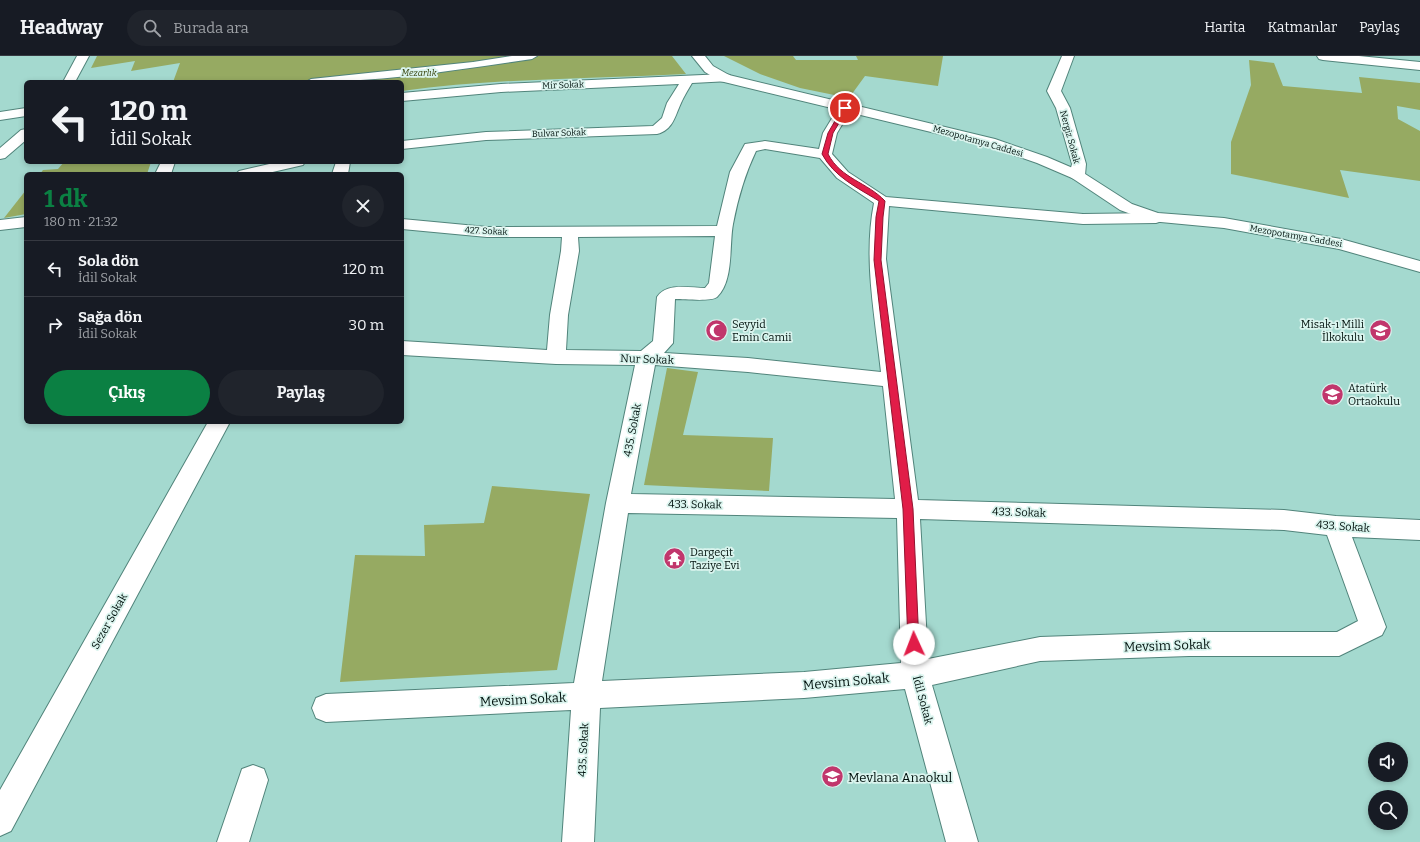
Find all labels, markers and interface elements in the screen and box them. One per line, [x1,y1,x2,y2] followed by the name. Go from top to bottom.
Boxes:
[127,10,407,46] search box
[20,16,103,39] text: Headway
[141,17,163,39] icon: search
[173,19,249,37] text: Burada ara
[1204,19,1246,36] text: Harita
[1268,19,1337,36] text: Katmanlar
[1359,19,1400,36] text: Paylaş
[401,68,437,78] park label: Mezarlık
[542,79,585,91] street label: Mir Sokak
[828,91,862,125] pin
[110,94,187,127] text: 120 m
[44,96,96,148] icon: left
[834,97,856,119] icon: arrive
[1058,109,1082,166] street label: Nergiz Sokak
[932,123,1025,159] street label: Mezopotamya Caddesi
[532,127,587,139] street label: Bulvar Sokak
[110,128,192,150] text: İdil Sokak
[44,185,87,213] text: 1 dk
[342,185,384,227] button: close
[44,214,118,229] text: 180 m · 21:32
[1249,223,1343,249] street label: Mezopotamya Caddesi
[464,225,509,237] street label: 427. Sokak
[78,252,139,270] text: Sola dön
[44,258,66,280] icon: left
[343,260,384,278] text: 120 m
[78,270,137,285] text: İdil Sokak
[78,308,142,326] text: Sağa dön
[44,314,66,336] icon: right
[349,316,384,334] text: 30 m
[703,317,729,343] mosque icon: Seyyid Emin Camii
[1367,317,1393,343] school or university icon: Misak-ı Milli İlkokulu
[732,318,792,344] place label: Seyyid Emin Camii
[1301,318,1365,344] place label: Misak-ı Milli İlkokulu
[78,326,137,341] text: İdil Sokak
[620,352,675,367] street label: Nur Sokak
[44,370,210,416] button: Çıkış
[218,370,384,416] button: Paylaş
[1320,381,1346,407] school or university icon: Atatürk Ortaokulu
[1348,382,1400,408] place label: Atatürk Ortaokulu
[621,402,644,458] street label: 435. Sokak
[668,498,723,511] street label: 433. Sokak
[992,505,1047,520] street label: 433. Sokak
[1316,518,1371,535] street label: 433. Sokak
[662,545,688,571] temple icon: Dargeçit Taziye Evi
[690,546,740,572] place label: Dargeçit Taziye Evi
[89,590,130,651] street label: Sezer Sokak
[893,623,935,665] position arrow
[1124,636,1211,655] street label: Mevsim Sokak
[802,670,890,693] street label: Mevsim Sokak
[910,674,936,727] street label: İdil Sokak
[479,690,567,709] street label: Mevsim Sokak
[576,722,591,777] street label: 435. Sokak
[1368,742,1408,830] map controls
[1368,742,1408,782] button: sound
[819,764,845,790] school or university icon: Mevlana Anaokul
[848,770,953,785] place label: Mevlana Anaokul
[1368,790,1408,830] button: search

